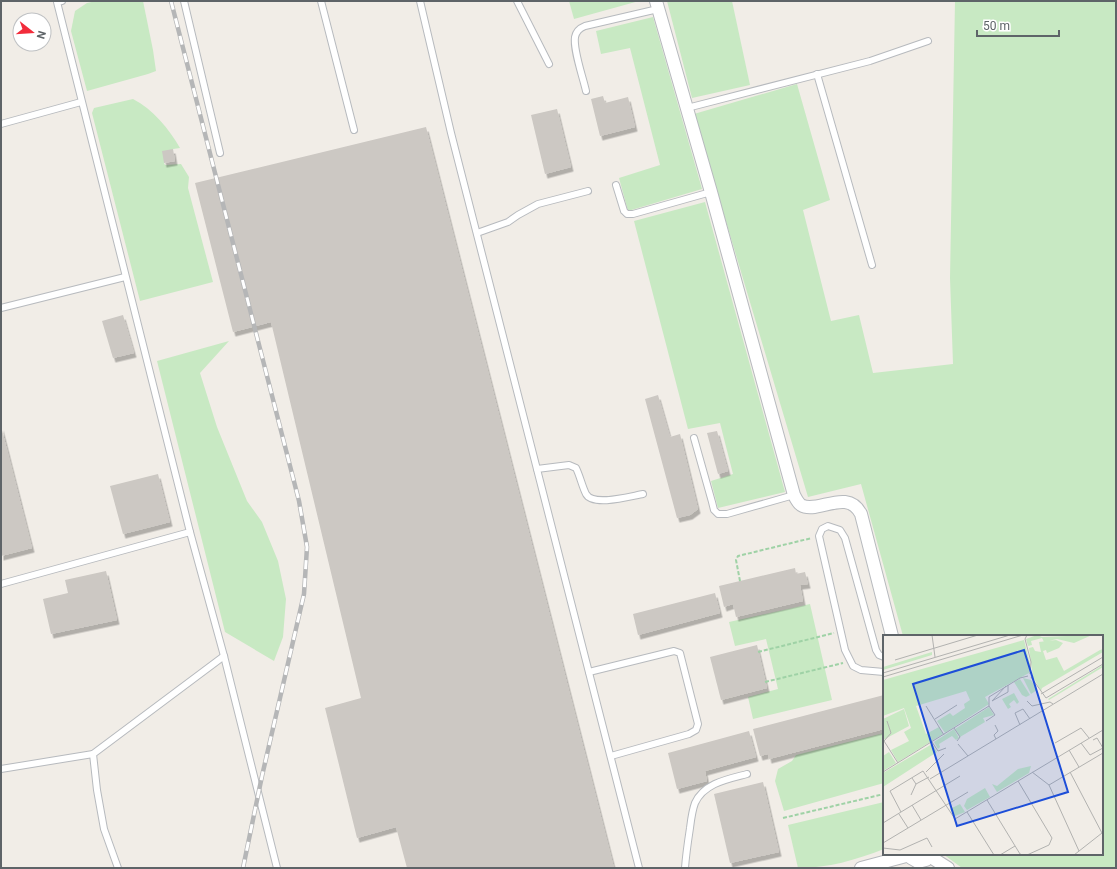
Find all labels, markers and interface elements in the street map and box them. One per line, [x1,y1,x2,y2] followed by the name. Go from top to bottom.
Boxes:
[12,12,52,52] north arrow
[977,12,1059,38] scale bar
[983,19,1010,33] text: 50 m
[34,29,48,41] text: N
[883,635,1103,855] inset map

